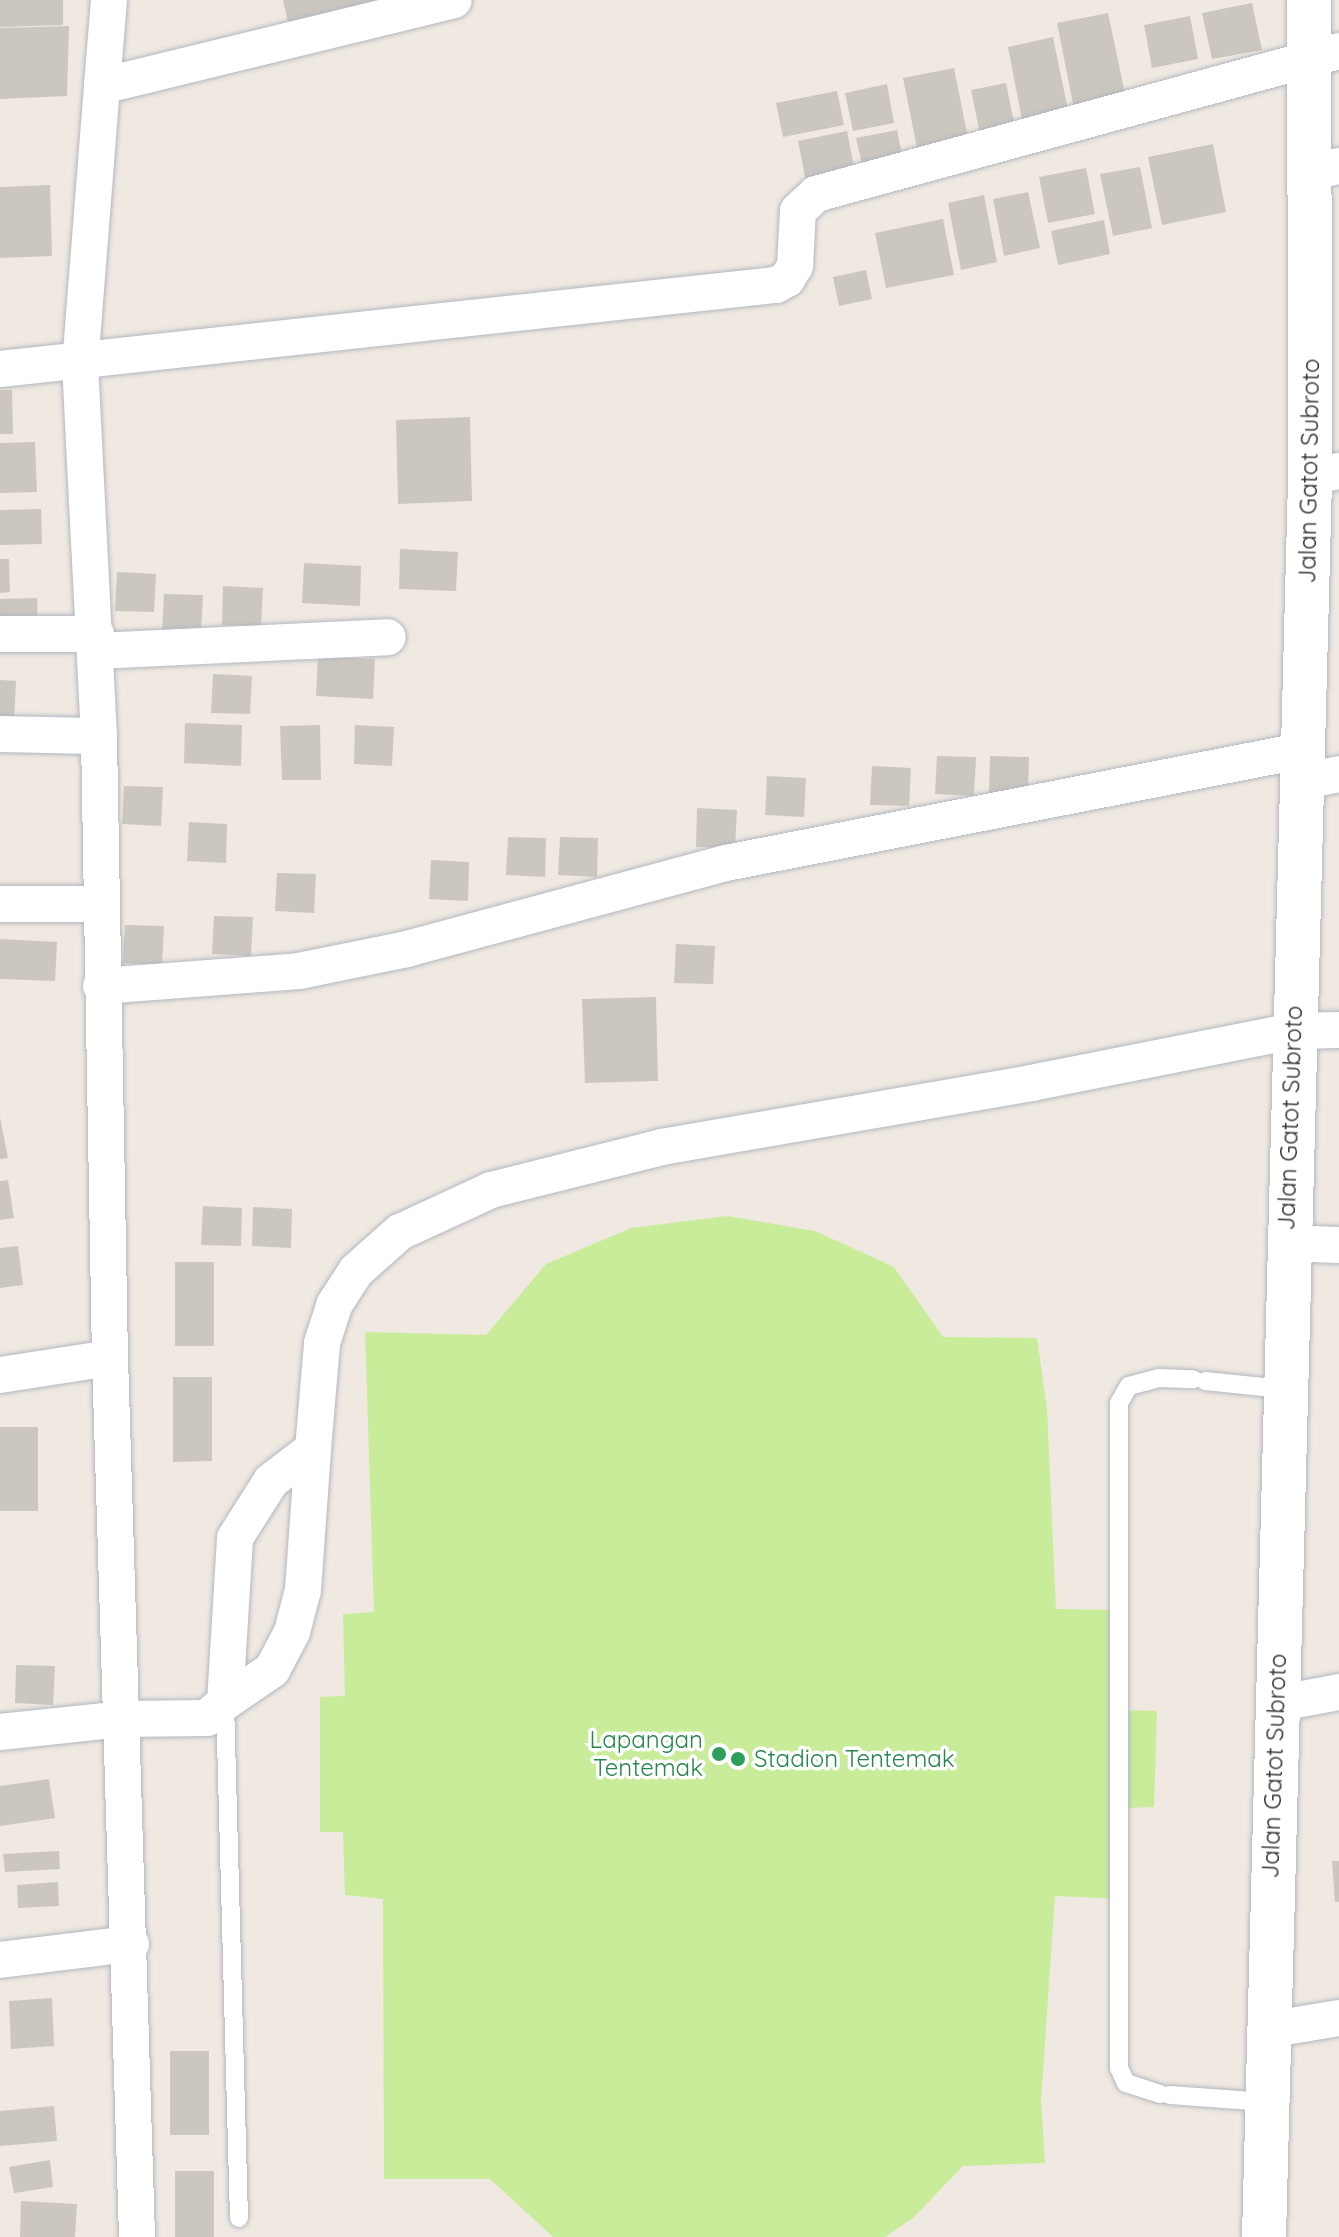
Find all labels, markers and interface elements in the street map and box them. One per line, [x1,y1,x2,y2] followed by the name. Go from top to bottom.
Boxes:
[1293,358,1325,584] street label: Jalan Gatot Subroto
[1272,1005,1308,1231] street label: Jalan Gatot Subroto
[1256,1653,1292,1879] street label: Jalan Gatot Subroto
[589,1726,703,1782] place label: Lapangan Tentemak
[710,1745,728,1763] marker: Lapangan Tentemak
[754,1745,955,1773] place label: Stadion Tentemak
[729,1750,747,1768] marker: Stadion Tentemak

